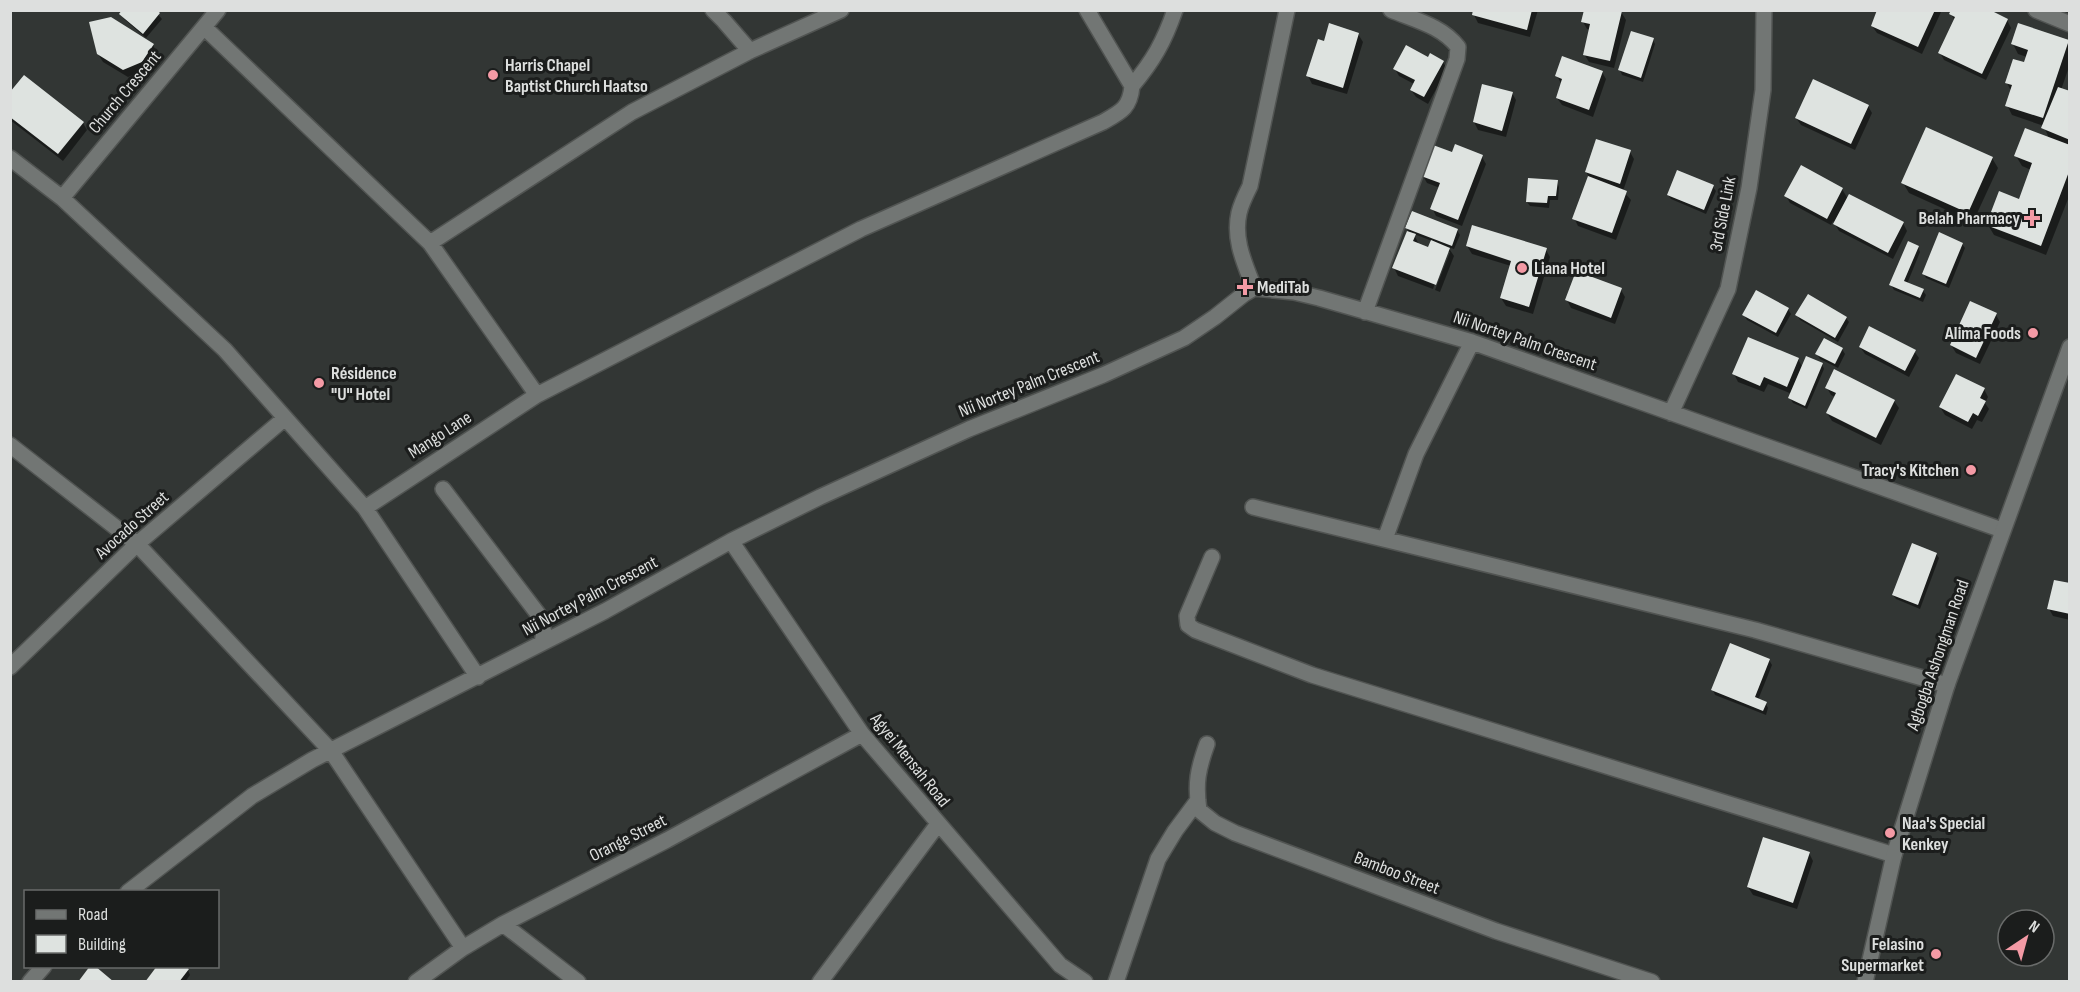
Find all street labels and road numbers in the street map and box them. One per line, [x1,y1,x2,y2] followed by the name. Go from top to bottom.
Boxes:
[84,46,166,138] street label: Church Crescent
[1705,175,1741,253] street label: 3rd Side Link
[1451,307,1600,376] street label: Nii Nortey Palm Crescent
[956,346,1103,422] street label: Nii Nortey Palm Crescent
[404,407,476,463] street label: Mango Lane
[90,486,173,564] street label: Avocado Street
[519,551,662,640] street label: Nii Nortey Palm Crescent
[1902,577,1974,734] street label: Agbogba Ashongman Road
[865,708,954,811] street label: Agyei Mensah Road
[586,809,670,866] street label: Orange Street
[1351,847,1443,899] street label: Bamboo Street

